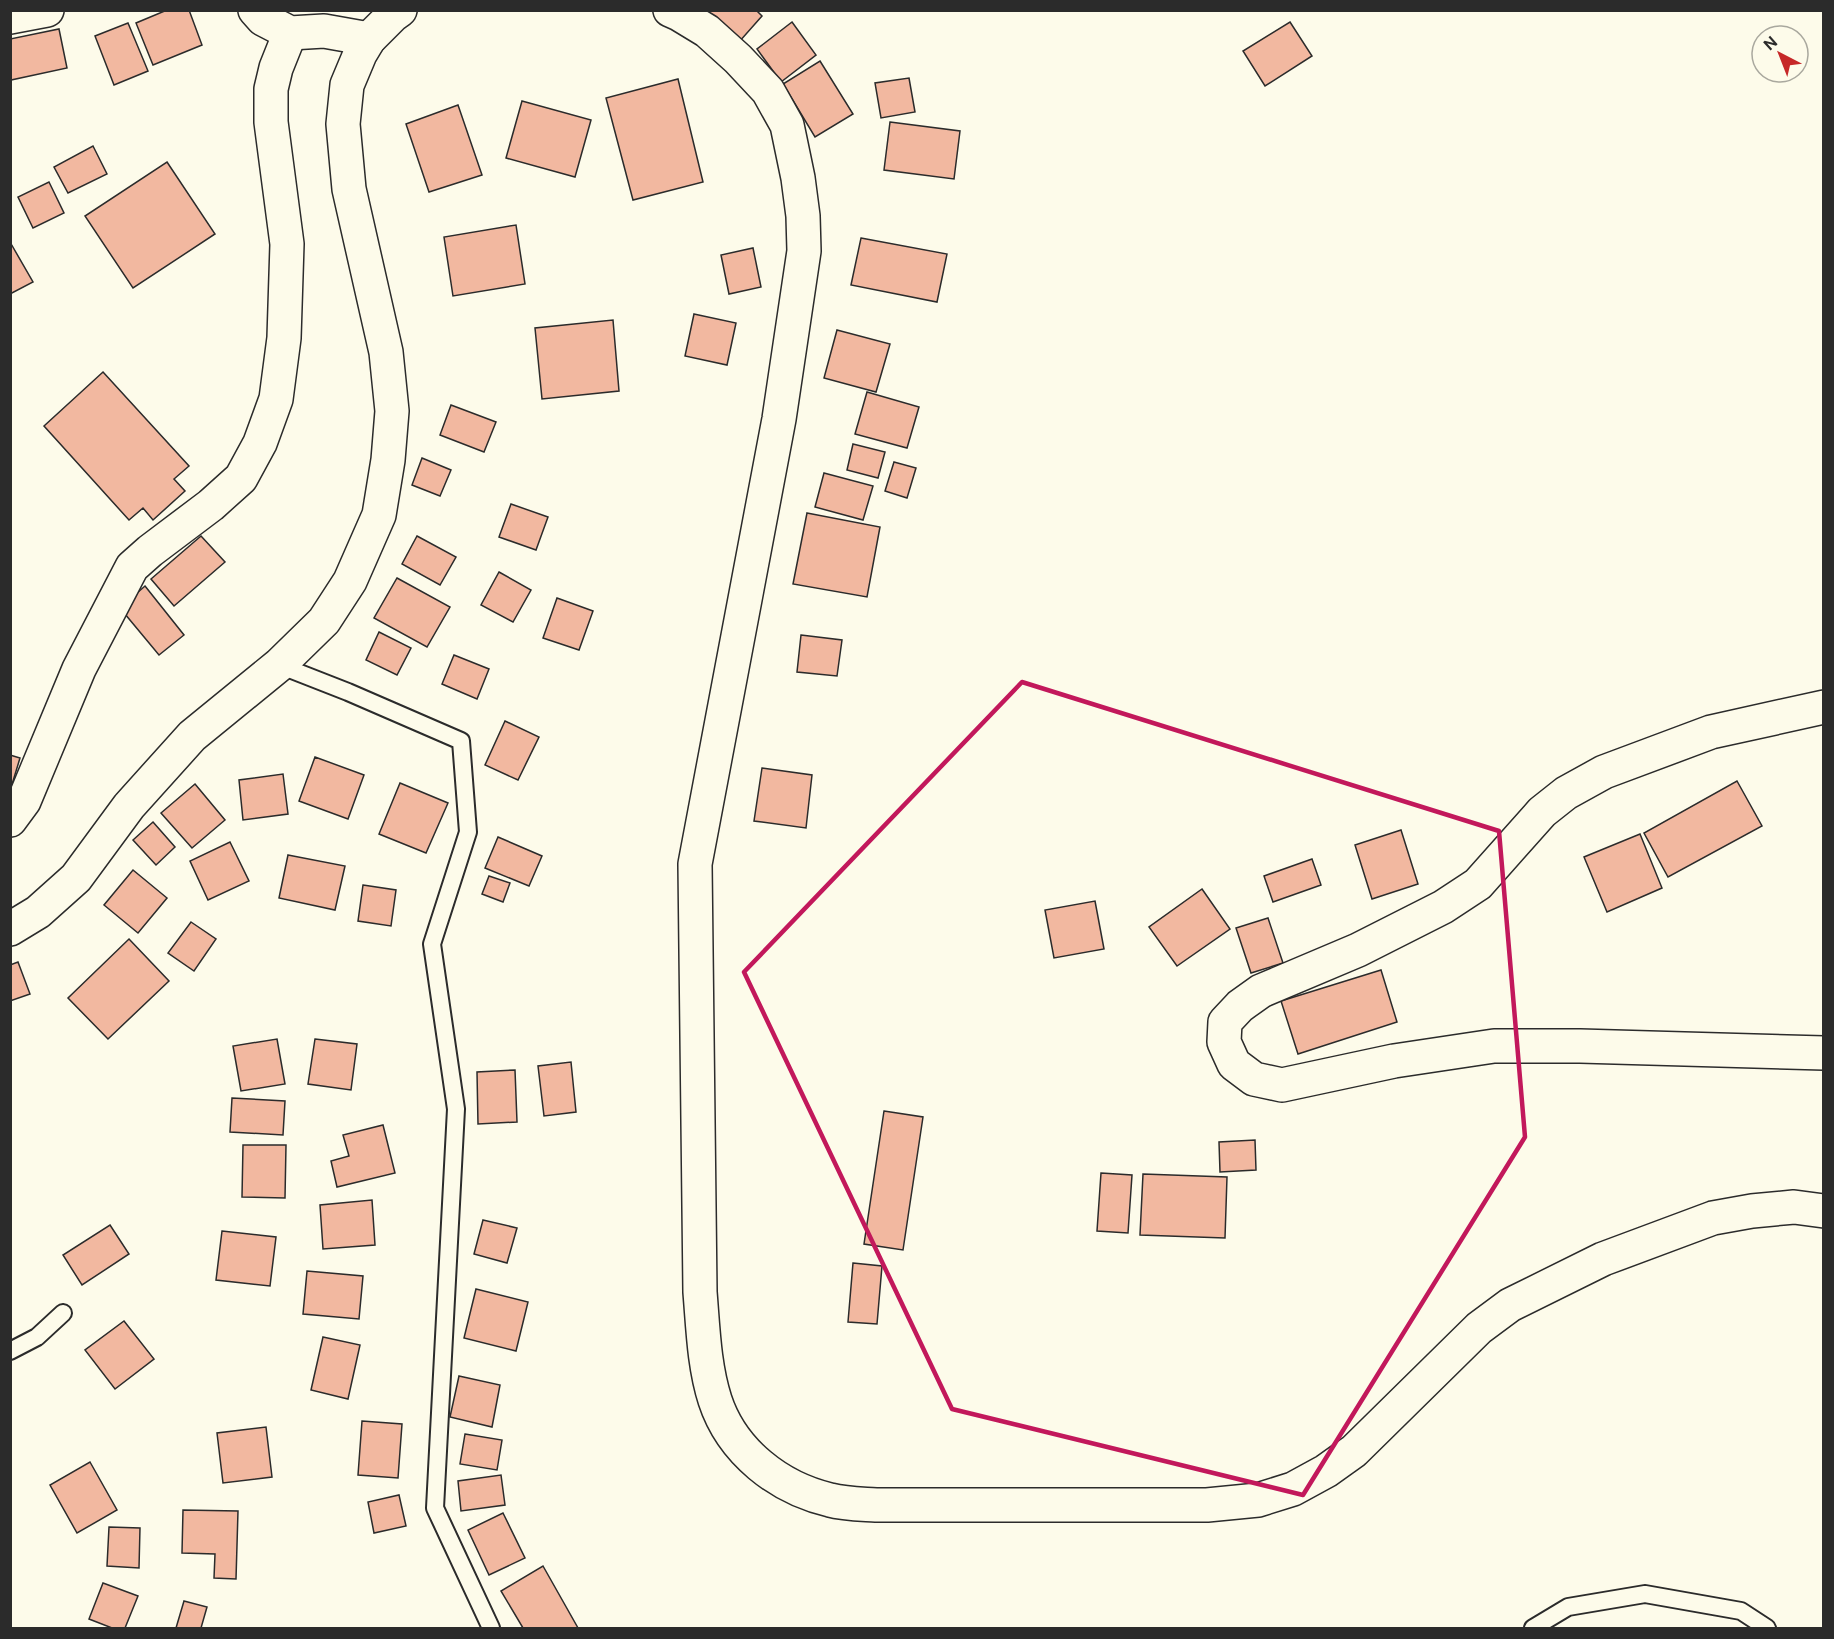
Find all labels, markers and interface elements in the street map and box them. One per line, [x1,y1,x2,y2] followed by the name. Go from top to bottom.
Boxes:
[1750,24,1810,84] north arrow
[1759,32,1782,55] text: N

